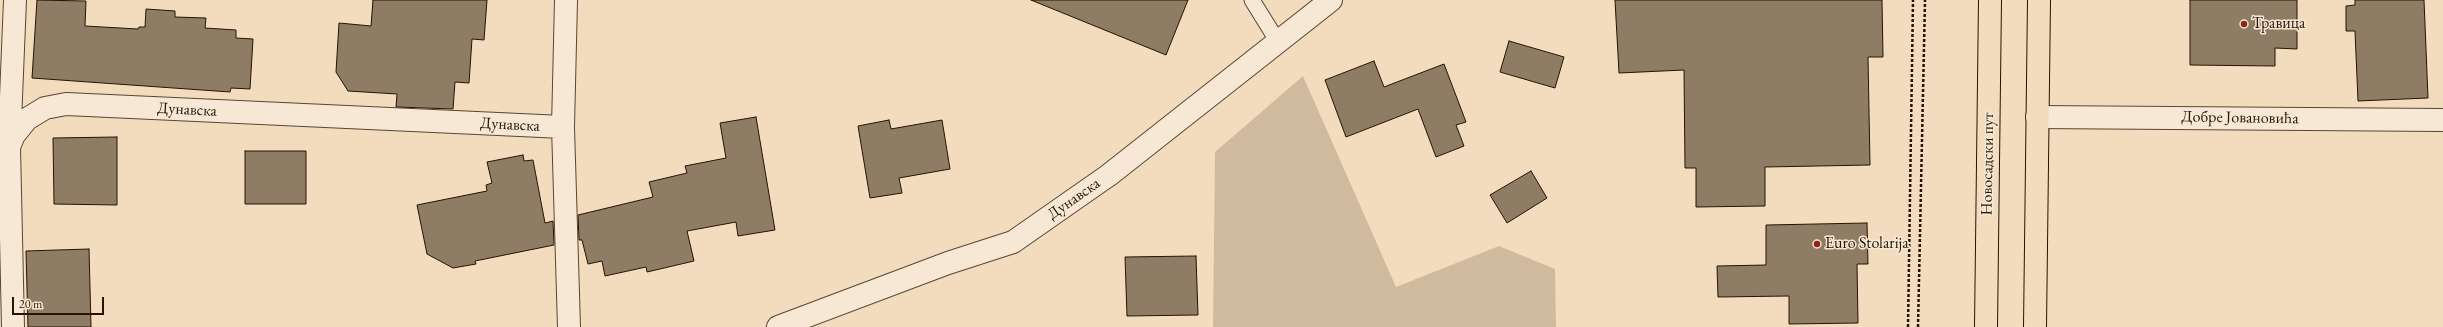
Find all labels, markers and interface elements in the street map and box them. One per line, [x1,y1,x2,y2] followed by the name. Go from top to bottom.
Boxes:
[2252,14,2305,34] place label: Травица
[2239,19,2249,29] marker: Травица
[157,99,217,121] street label: Дунавска
[2181,107,2299,129] street label: Добре Јовановића
[1978,112,1998,216] street label: Новосадски пут
[480,114,540,136] street label: Дунавска
[1044,174,1104,224] street label: Дунавска
[1825,234,1909,254] place label: Euro Stolarija
[1812,239,1822,249] marker: Euro Stolarija
[14,289,106,315] scale bar
[19,296,42,312] text: 20 m

